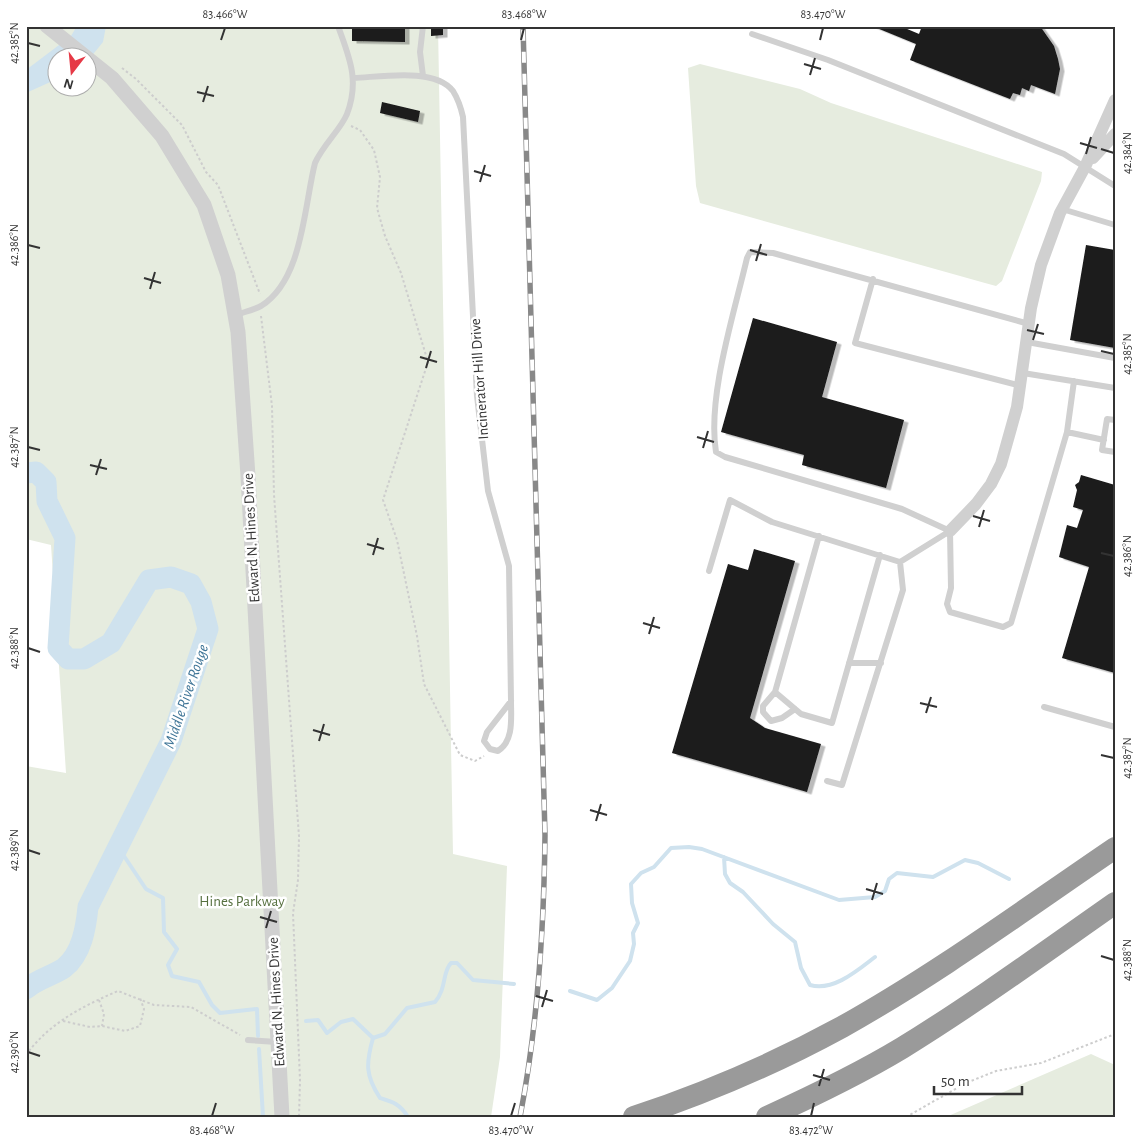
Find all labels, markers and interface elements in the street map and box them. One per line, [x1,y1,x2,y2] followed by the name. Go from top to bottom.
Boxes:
[203,8,248,20] text: 83.466°W
[502,8,547,20] text: 83.468°W
[801,8,846,20] text: 83.470°W
[8,22,20,64] text: 42.385°N
[48,48,98,98] north arrow
[62,75,75,92] text: N
[1121,132,1133,174] text: 42.384°N
[8,224,20,266] text: 42.386°N
[468,318,491,440] street label: Incinerator Hill Drive
[1121,333,1133,375] text: 42.385°N
[8,426,20,468] text: 42.387°N
[241,473,262,603] street label: Edward N. Hines Drive
[1121,535,1133,577] text: 42.386°N
[8,627,20,669] text: 42.388°N
[161,642,211,750] water label: Middle River Rouge
[1121,737,1133,779] text: 42.387°N
[8,829,20,871] text: 42.389°N
[199,894,285,909] park label: Hines Parkway
[266,937,287,1067] street label: Edward N. Hines Drive
[1121,939,1133,981] text: 42.388°N
[8,1031,20,1073] text: 42.390°N
[934,1063,1021,1095] scale bar
[941,1074,970,1089] text: 50 m
[190,1124,235,1136] text: 83.468°W
[489,1124,534,1136] text: 83.470°W
[789,1124,833,1136] text: 83.472°W

